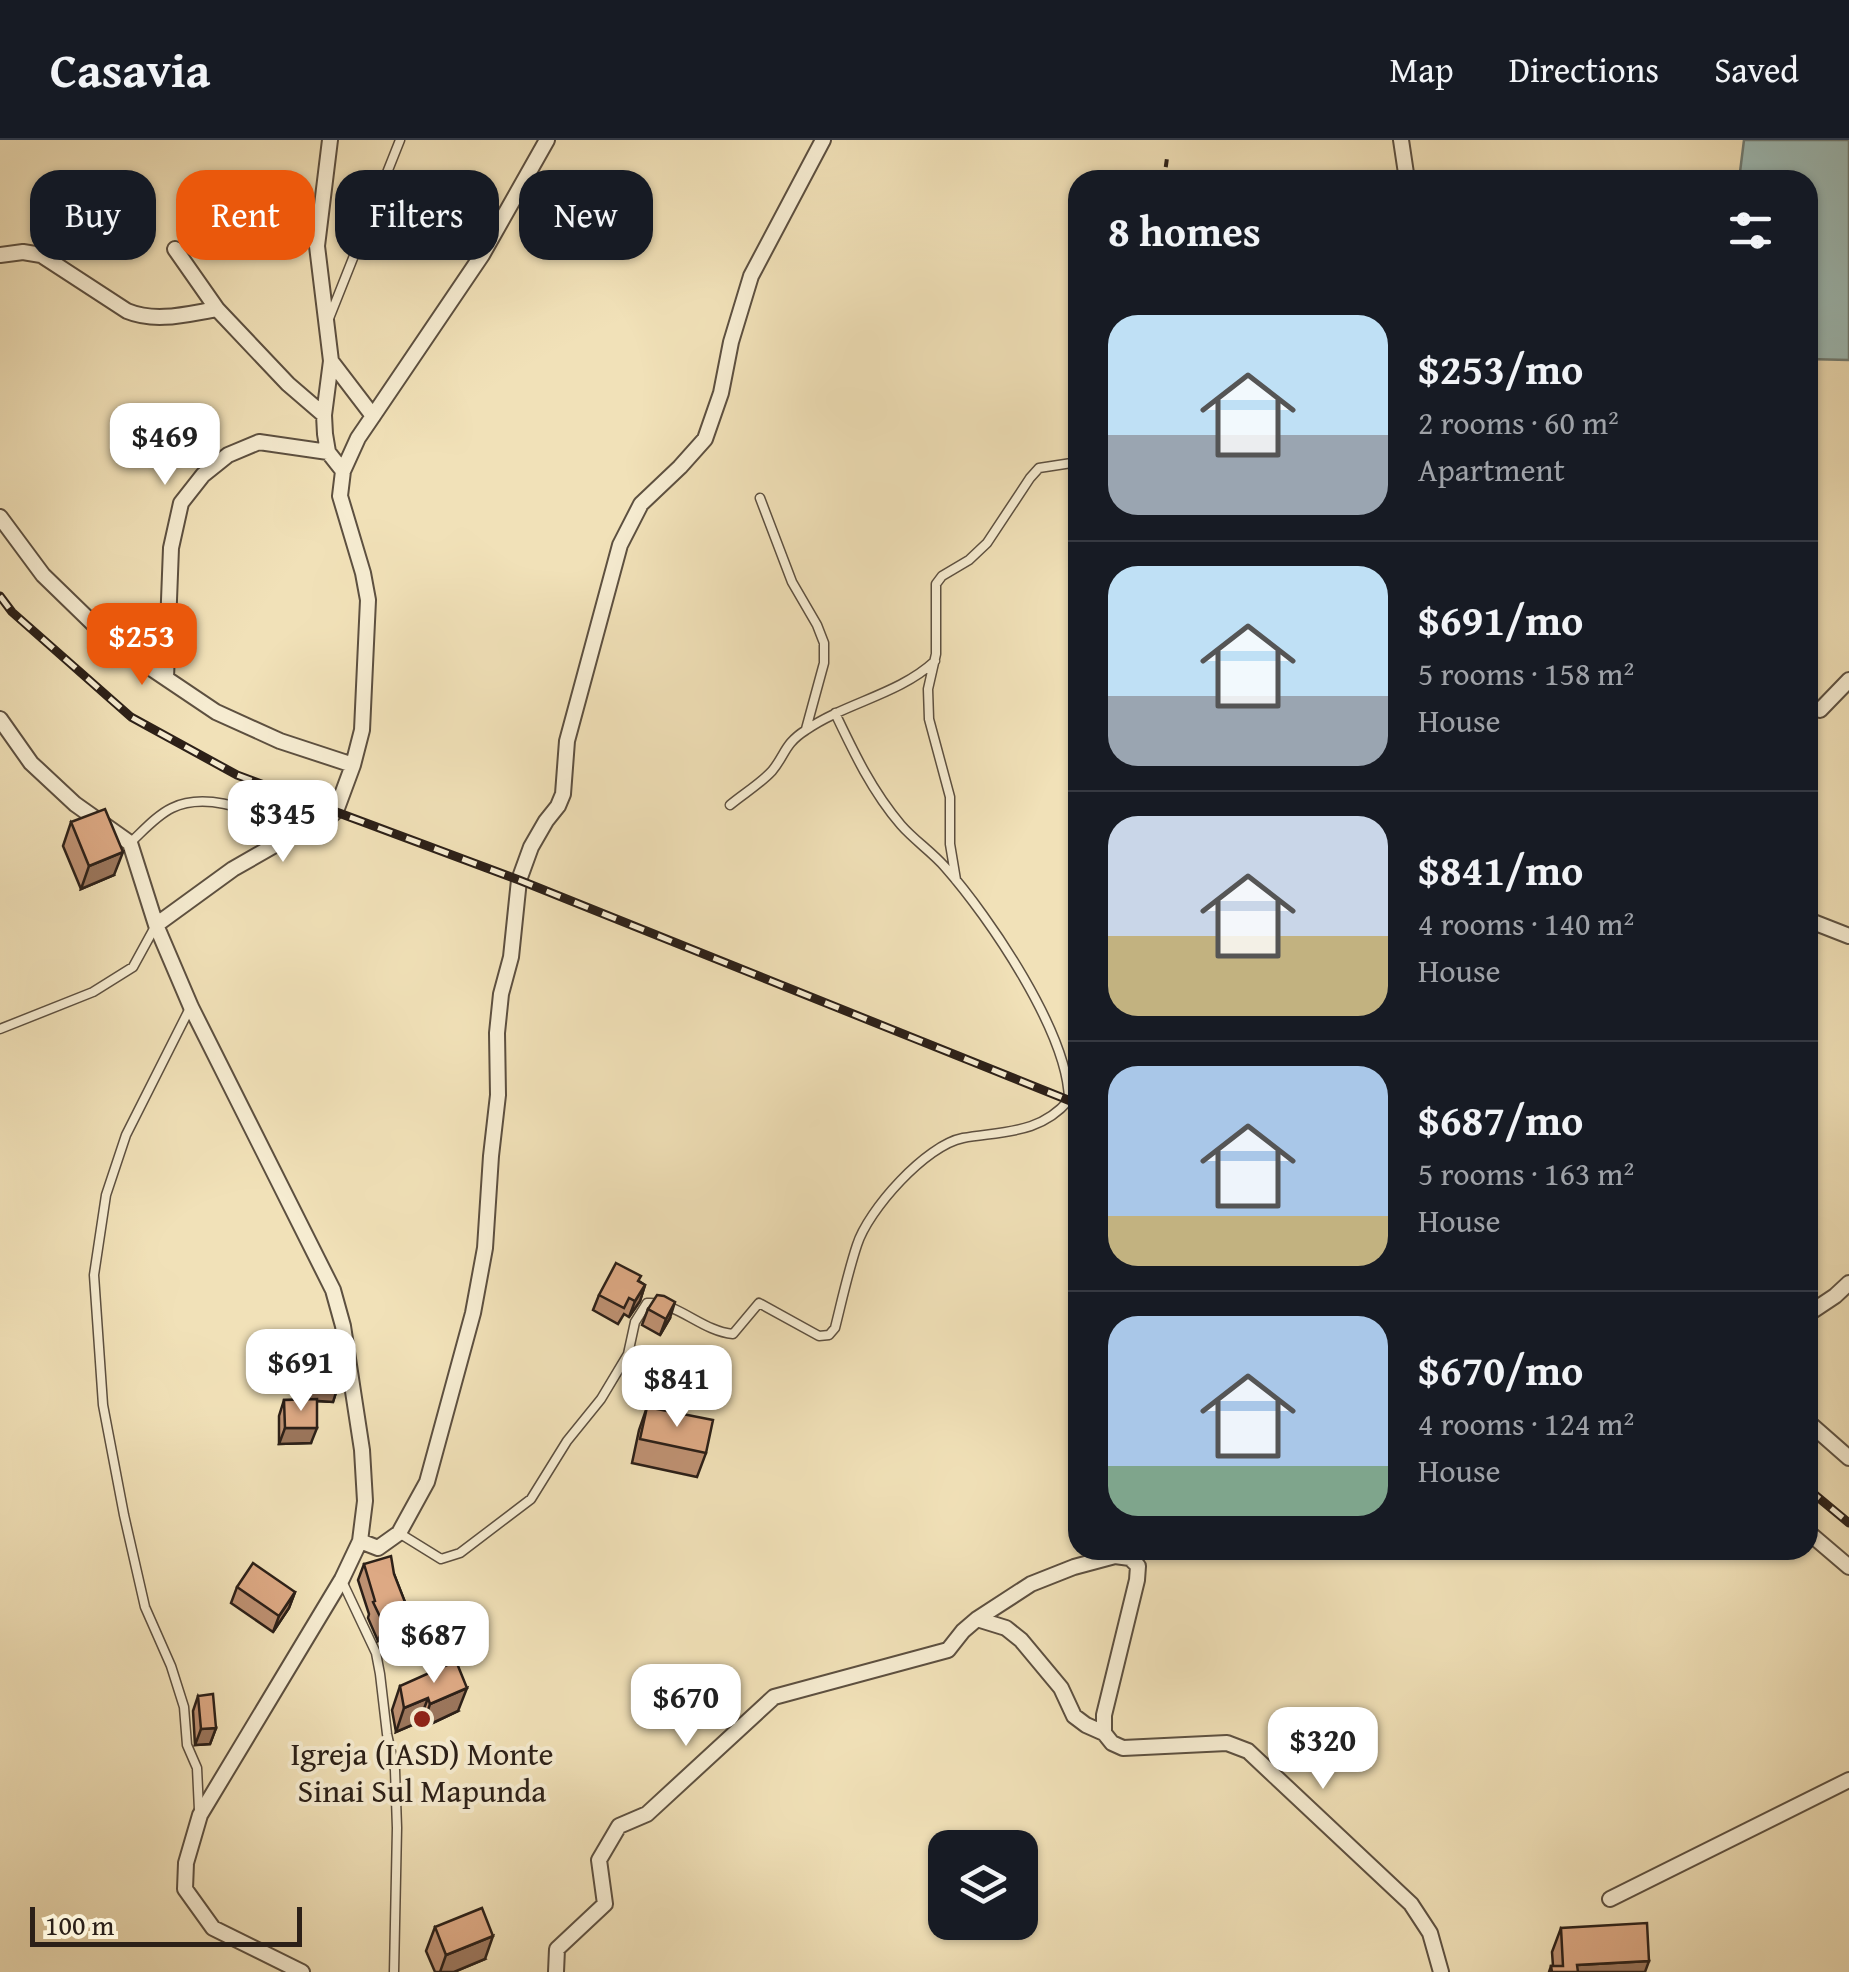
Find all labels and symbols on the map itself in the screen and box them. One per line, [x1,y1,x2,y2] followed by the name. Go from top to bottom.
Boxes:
[106,403,224,488] pin: $469
[83,603,201,688] pin: $253
[224,780,342,865] pin: $345
[242,1329,360,1414] pin: $691
[618,1345,736,1430] pin: $841
[375,1601,493,1686] pin: $687
[627,1664,745,1749] pin: $670
[1264,1707,1382,1792] pin: $320
[411,1708,433,1730] marker: Igreja (IASD) Monte Sinai Sul Mapunda
[290,1730,554,1814] place label: Igreja (IASD) Monte Sinai Sul Mapunda
[30,1902,302,1946] scale bar

